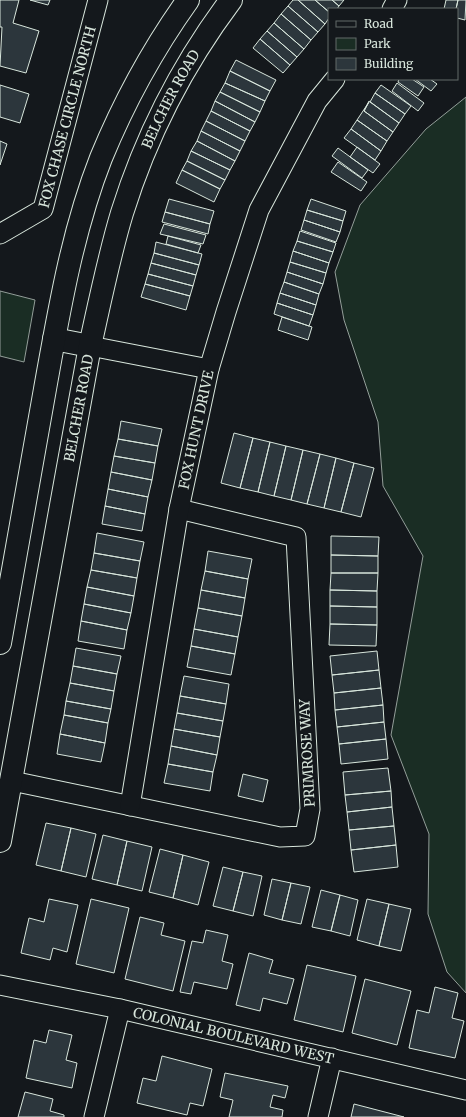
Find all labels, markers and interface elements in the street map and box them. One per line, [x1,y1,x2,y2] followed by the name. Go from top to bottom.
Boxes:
[328,8,458,80] legend
[364,16,393,31] text: Road
[35,24,100,210] street label: FOX CHASE CIRCLE NORTH
[364,36,391,51] text: Park
[138,46,204,151] street label: BELCHER ROAD
[364,56,414,71] text: Building
[60,352,97,463] street label: BELCHER ROAD
[174,369,217,491] street label: FOX HUNT DRIVE
[295,698,319,807] street label: PRIMROSE WAY
[131,1003,336,1068] street label: COLONIAL BOULEVARD WEST

